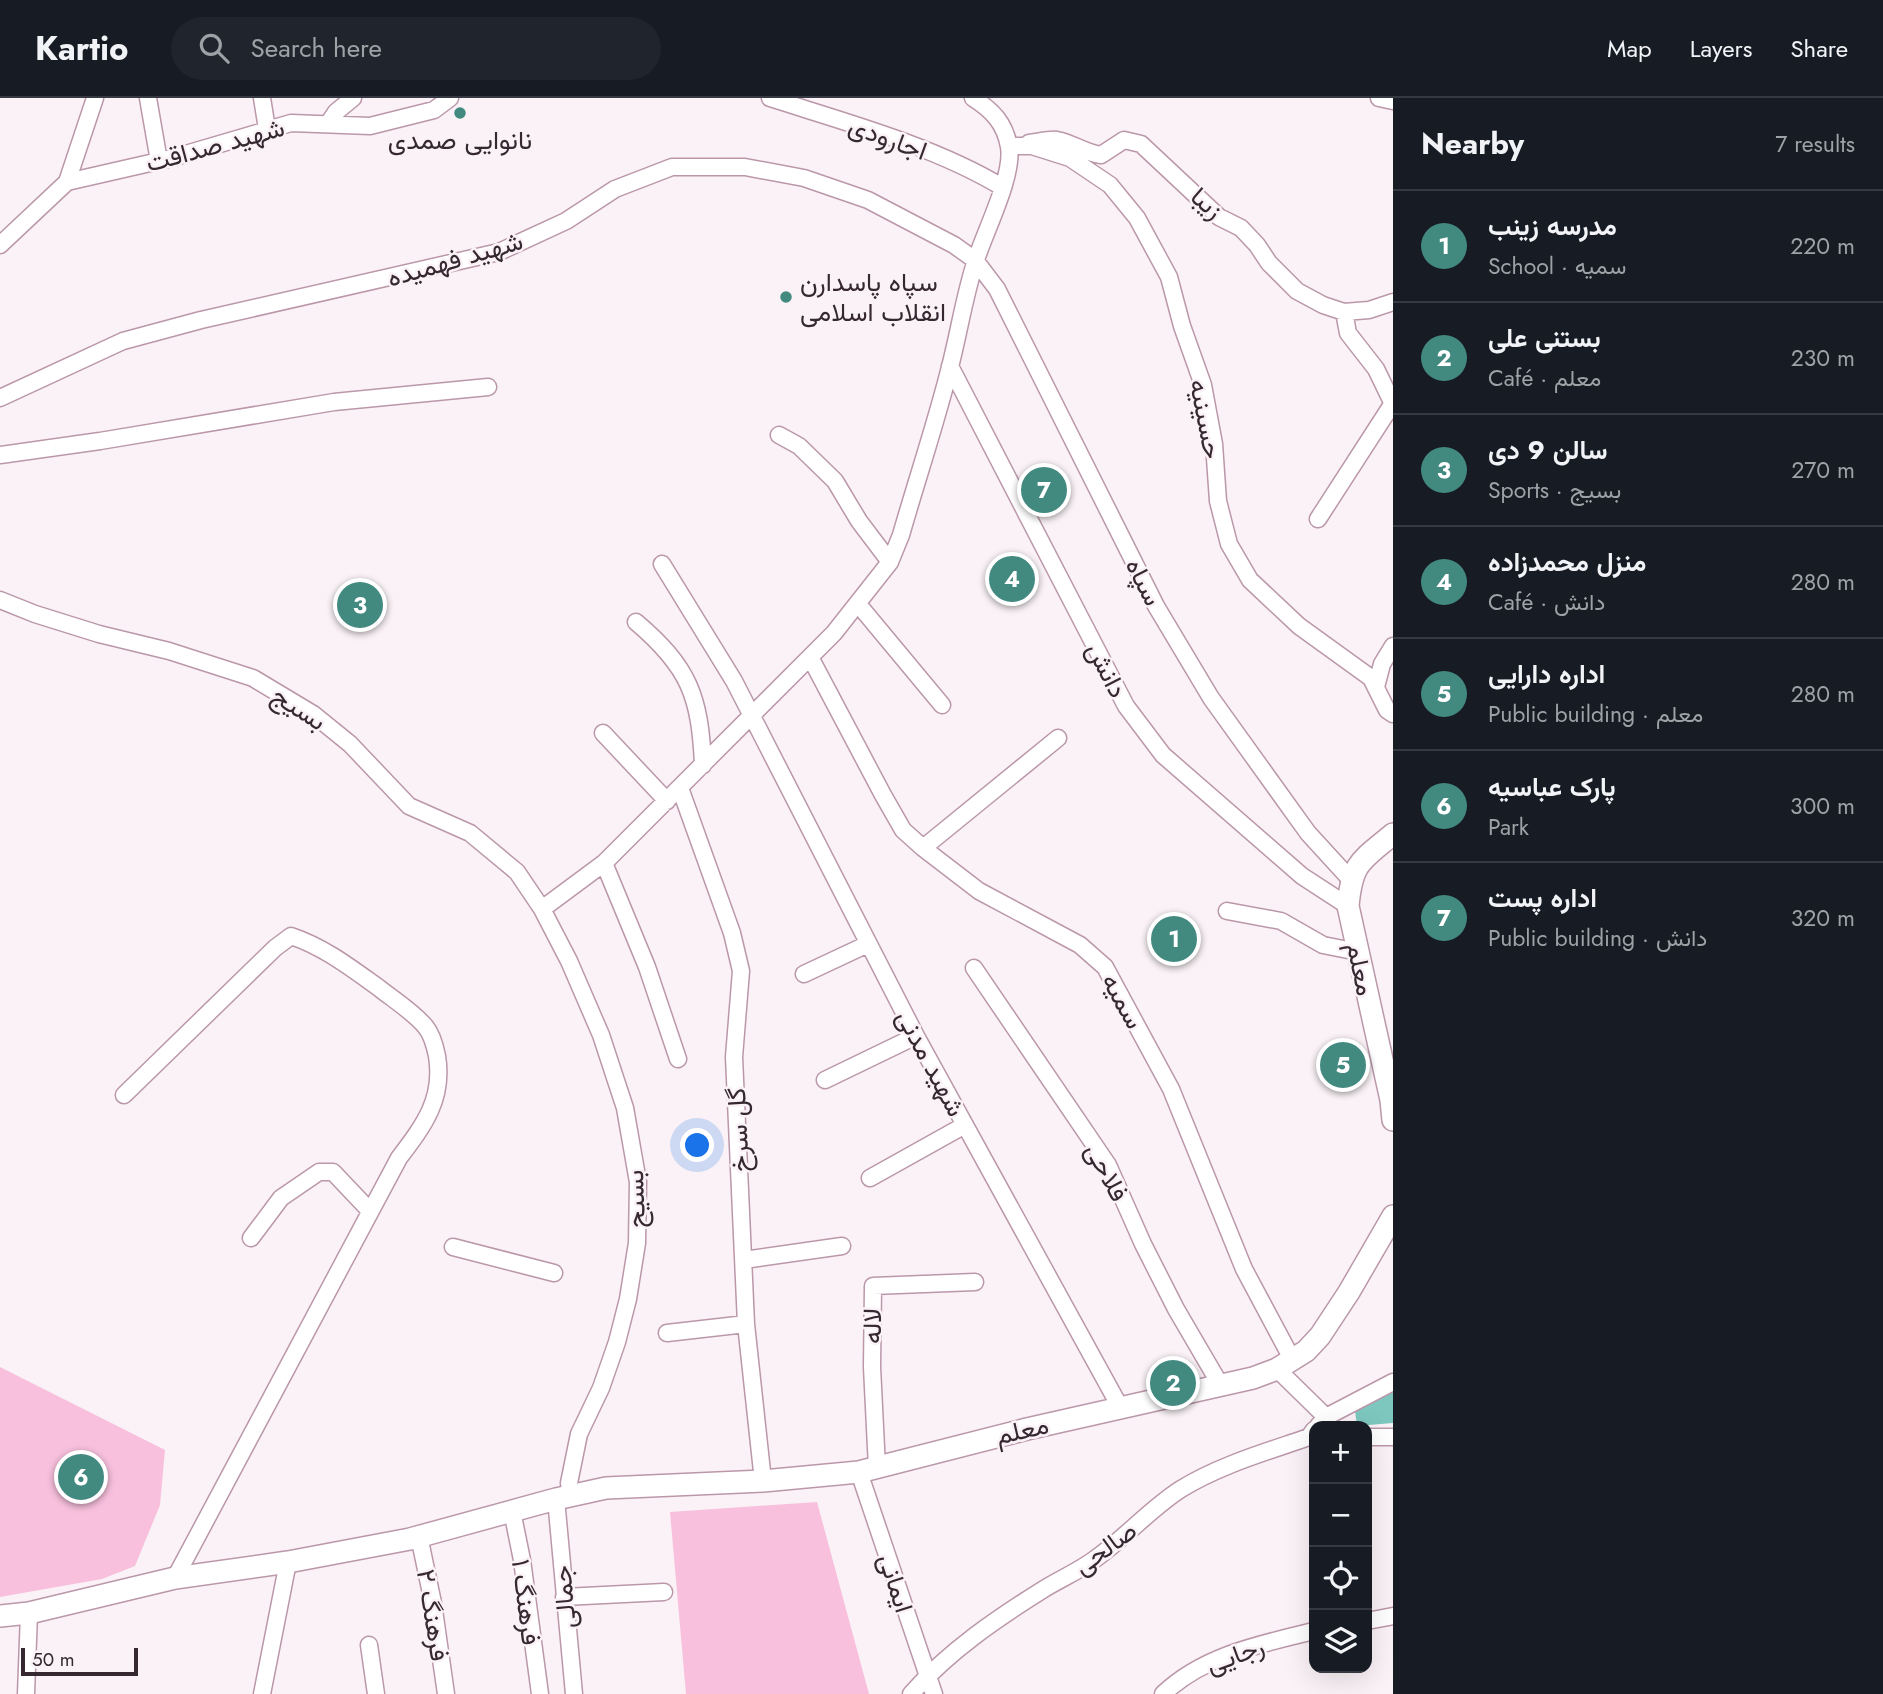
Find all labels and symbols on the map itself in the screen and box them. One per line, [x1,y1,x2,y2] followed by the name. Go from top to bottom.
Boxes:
[452,105,468,121] marker: نانوایی صمدی
[843,106,933,170] street label: اجارودی
[141,108,289,182] street label: شهید صداقت
[388,121,532,159] place label: نانوایی صمدی
[1182,178,1232,228] street label: زیبا
[383,221,527,297] street label: شهید فهمیده
[800,263,946,331] place label: سپاه پاسدارن انقلاب اسلامی
[778,289,794,305] marker: سپاه پاسدارن انقلاب اسلامی
[1180,376,1232,462] street label: حسینیه
[1021,464,1067,516] pin: 7
[1116,552,1172,612] street label: سپاه
[989,553,1035,605] pin: 4
[337,579,383,631] pin: 3
[1077,636,1137,704] street label: دانش
[264,676,334,740] street label: بسیج
[1151,913,1197,965] pin: 1
[1337,939,1385,999] street label: معلم
[1092,966,1154,1036] street label: سمیه
[887,1003,975,1123] street label: شهید مدنی
[1320,1039,1366,1091] pin: 5
[717,1087,759,1173] street label: گل سرخ
[680,1128,714,1162] your location
[1076,1136,1138,1208] street label: فلاحی
[615,1169,655,1229] street label: بسیح
[853,1308,891,1344] street label: لاله
[1150,1357,1196,1409] pin: 2
[992,1405,1052,1455] street label: معلم
[58,1451,104,1503] pin: 6
[1065,1512,1145,1584] street label: صالحی
[869,1549,923,1617] street label: ایمانی
[502,1557,550,1647] street label: فرهنگ ۱
[542,1564,586,1630] street label: جمالی
[407,1566,459,1664] street label: فرهنگ ۲
[1200,1627,1270,1683] street label: رجایی
[21,1645,138,1677] scale bar

